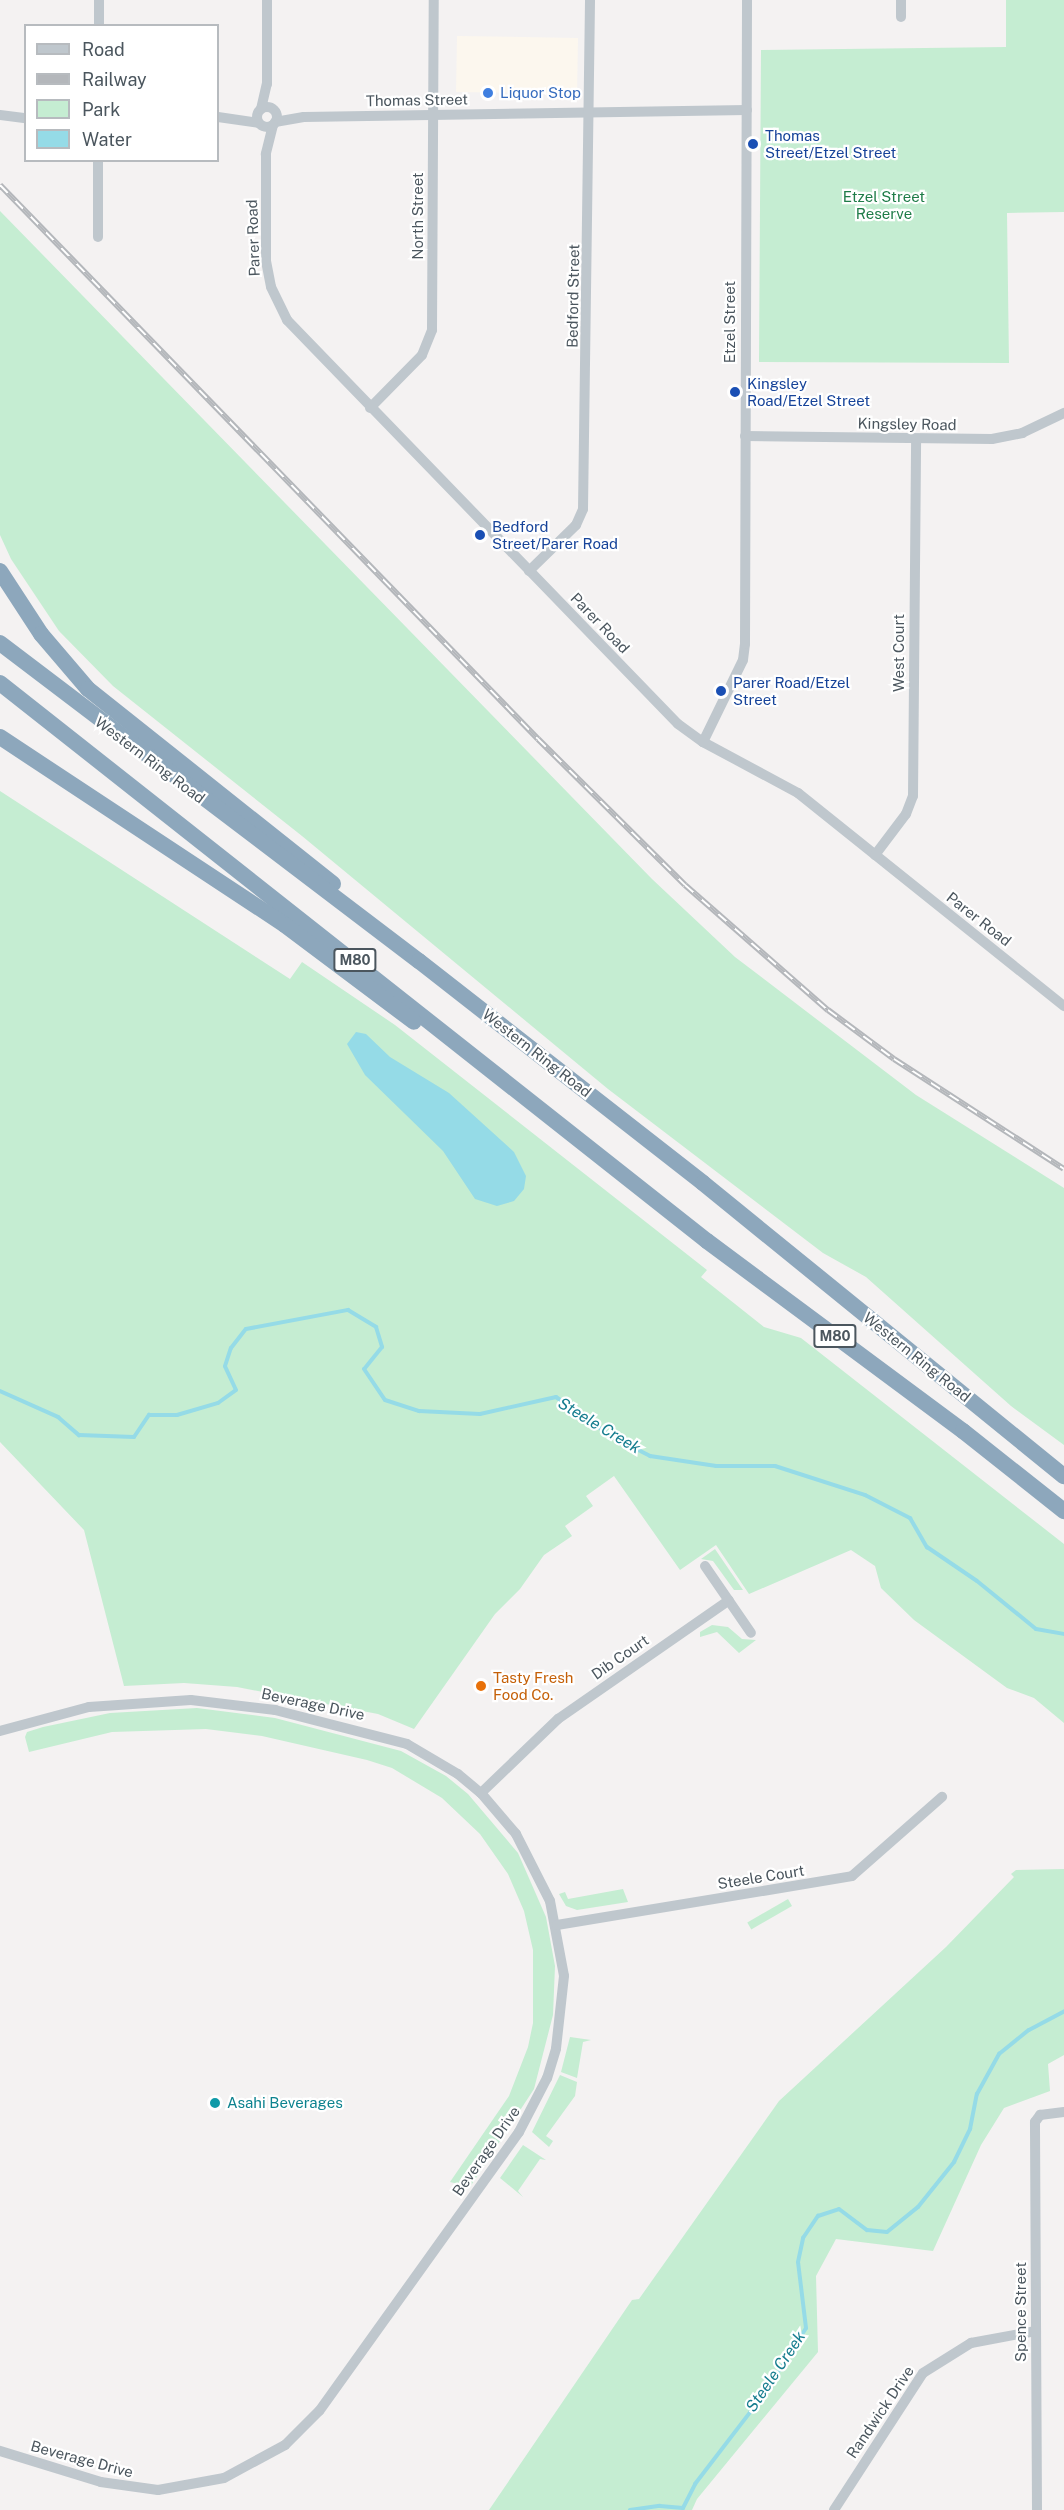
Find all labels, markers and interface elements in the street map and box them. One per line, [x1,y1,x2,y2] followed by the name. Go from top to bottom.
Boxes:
[24,24,219,162] legend
[82,39,125,60] text: Road
[82,69,147,90] text: Railway
[500,84,581,102] place label: Liquor Stop
[481,86,495,100] marker: Liquor Stop
[366,90,468,110] street label: Thomas Street
[82,99,120,120] text: Park
[765,126,896,161] place label: Thomas Street/Etzel Street
[82,129,132,150] text: Water
[746,137,760,151] marker: Thomas Street/Etzel Street
[409,172,427,260] street label: North Street
[843,187,925,222] park label: Etzel Street Reserve
[243,199,263,277] street label: Parer Road
[563,244,583,348] street label: Bedford Street
[721,281,739,363] street label: Etzel Street
[747,374,870,409] place label: Kingsley Road/Etzel Street
[728,385,742,399] marker: Kingsley Road/Etzel Street
[857,414,957,434] street label: Kingsley Road
[492,517,618,552] place label: Bedford Street/Parer Road
[473,528,487,542] marker: Bedford Street/Parer Road
[567,589,633,657] street label: Parer Road
[890,614,908,692] street label: West Court
[733,673,850,708] place label: Parer Road/Etzel Street
[714,684,728,698] marker: Parer Road/Etzel Street
[92,713,208,807] street label: Western Ring Road
[943,888,1015,950] street label: Parer Road
[332,949,378,971] road number: M80
[479,1005,595,1101] street label: Western Ring Road
[860,1308,974,1406] street label: Western Ring Road
[812,1325,858,1347] road number: M80
[554,1394,644,1458] water label: Steele Creek
[588,1631,652,1683] street label: Dib Court
[493,1668,573,1703] place label: Tasty Fresh Food Co.
[474,1679,488,1693] marker: Tasty Fresh Food Co.
[260,1684,366,1724] street label: Beverage Drive
[716,1861,806,1893] street label: Steele Court
[227,2094,343,2112] place label: Asahi Beverages
[208,2096,222,2110] marker: Asahi Beverages
[448,2103,524,2199] street label: Beverage Drive
[1012,2262,1030,2362] street label: Spence Street
[742,2328,810,2416] water label: Steele Creek
[843,2362,917,2462] street label: Randwick Drive
[29,2437,135,2481] street label: Beverage Drive

